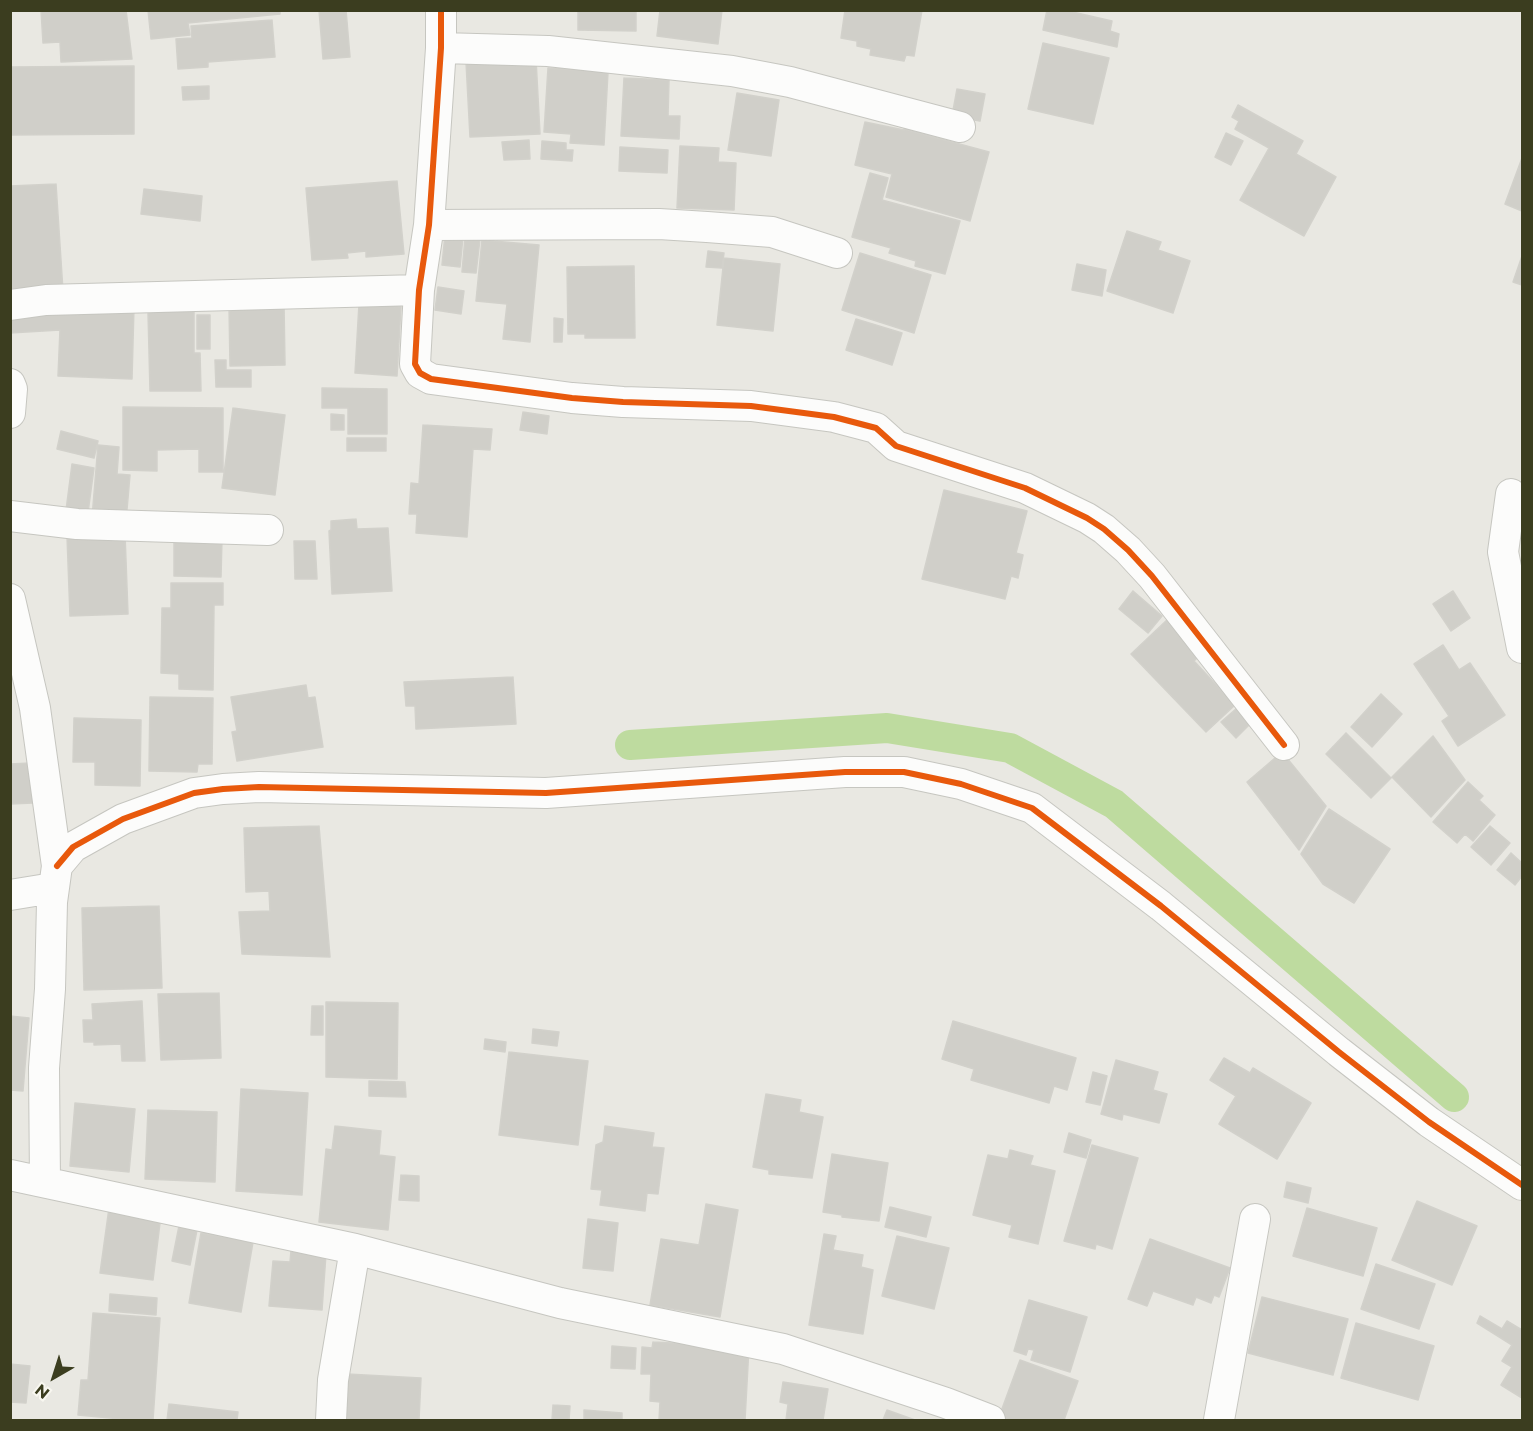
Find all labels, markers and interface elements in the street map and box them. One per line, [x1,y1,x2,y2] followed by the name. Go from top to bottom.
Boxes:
[24,1347,84,1407] north arrow
[31,1380,53,1403] text: N

